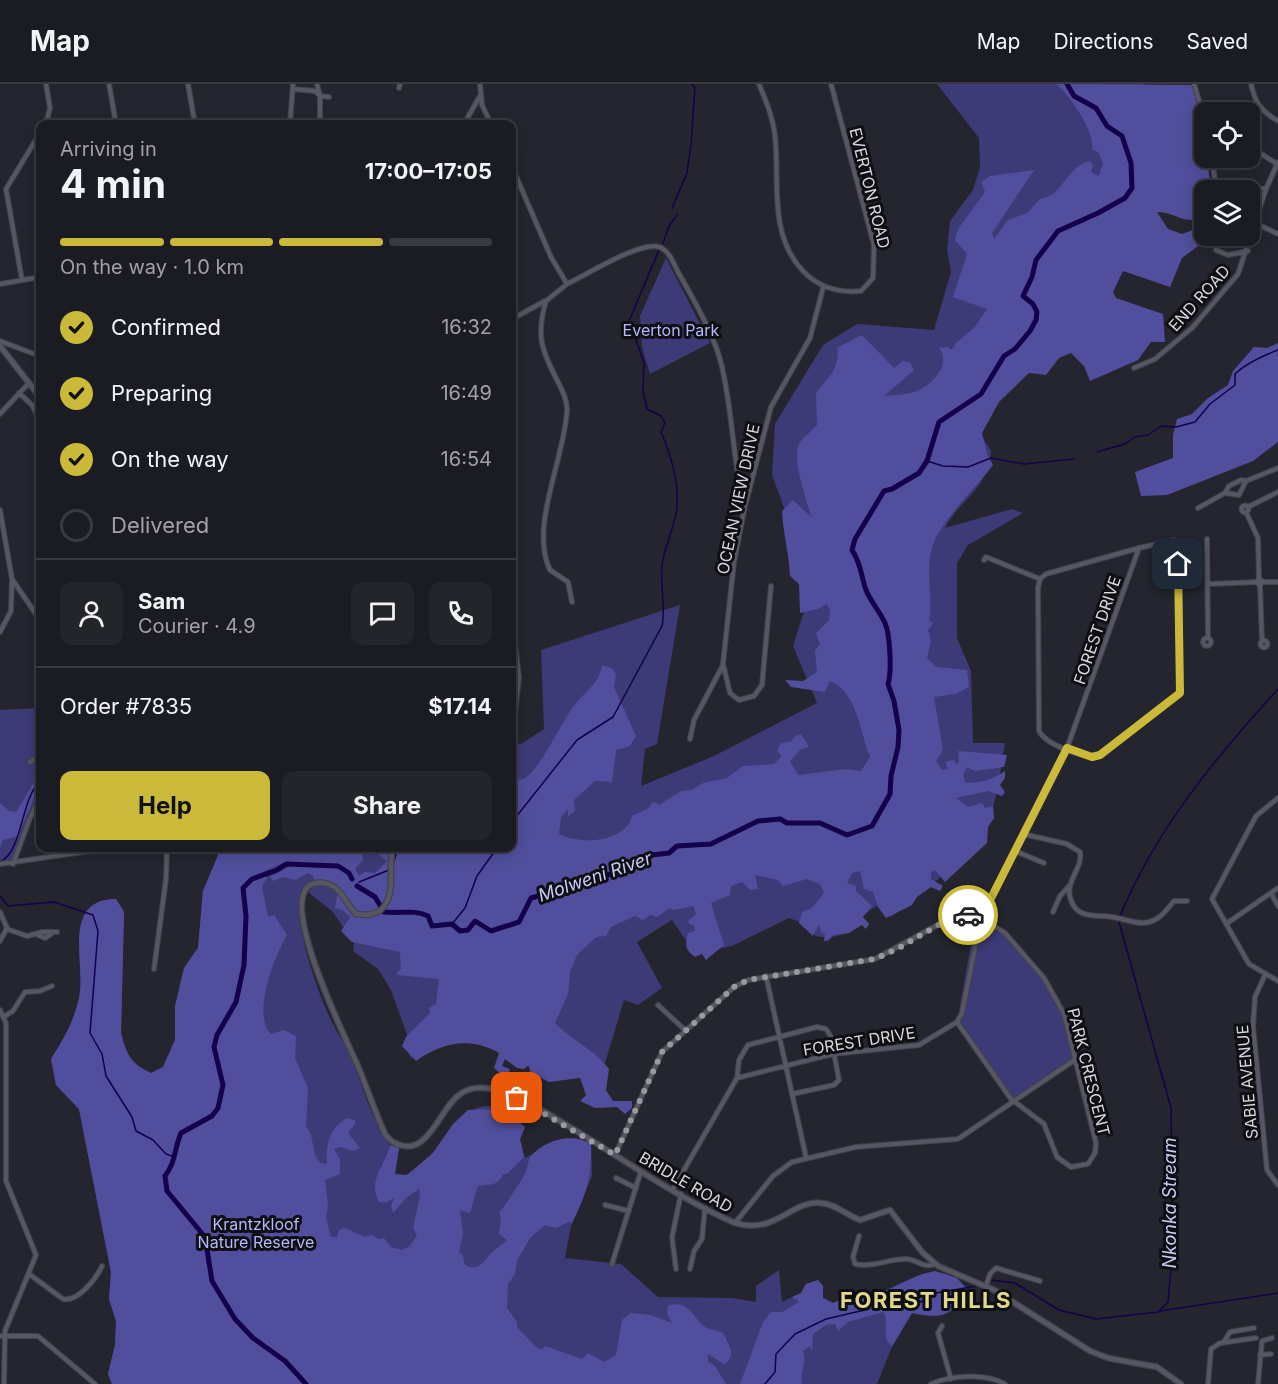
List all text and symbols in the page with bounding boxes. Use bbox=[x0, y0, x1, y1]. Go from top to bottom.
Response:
text: Map bbox=[30, 24, 90, 58]
text: Map bbox=[977, 29, 1020, 54]
text: Directions bbox=[1053, 29, 1154, 54]
text: Saved bbox=[1187, 29, 1248, 54]
map controls bbox=[1194, 102, 1260, 246]
button: locate bbox=[1194, 102, 1260, 168]
street label: EVERTON ROAD bbox=[845, 126, 895, 250]
text: Arriving in bbox=[60, 137, 157, 161]
text: 17:00–17:05 bbox=[365, 158, 492, 184]
text: 4 min bbox=[60, 160, 166, 207]
button: layers bbox=[1194, 180, 1260, 246]
text: On the way · 1.0 km bbox=[60, 255, 244, 279]
street label: END ROAD bbox=[1164, 261, 1234, 335]
icon: check bbox=[60, 311, 93, 344]
text: Confirmed bbox=[111, 314, 221, 340]
text: 16:32 bbox=[441, 315, 492, 339]
park label: Everton Park bbox=[623, 320, 720, 340]
icon: check bbox=[60, 377, 93, 410]
text: Preparing bbox=[111, 380, 212, 406]
text: 16:49 bbox=[440, 381, 492, 405]
street label: OCEAN VIEW DRIVE bbox=[712, 422, 764, 576]
icon: check bbox=[60, 443, 93, 476]
text: On the way bbox=[111, 446, 229, 472]
text: 16:54 bbox=[441, 447, 492, 471]
text: Delivered bbox=[111, 512, 209, 538]
pin bbox=[1152, 538, 1203, 589]
icon: home bbox=[1161, 547, 1194, 580]
street label: FOREST DRIVE bbox=[1069, 573, 1125, 687]
button: person bbox=[60, 582, 123, 645]
button: chat bbox=[351, 582, 414, 645]
button: phone bbox=[429, 582, 492, 645]
text: Sam bbox=[138, 588, 185, 614]
text: Courier · 4.9 bbox=[138, 614, 256, 638]
text: Order #7835 bbox=[60, 693, 192, 719]
text: $17.14 bbox=[428, 693, 492, 719]
button: Help bbox=[60, 771, 270, 840]
button: Share bbox=[282, 771, 492, 840]
water label: Molweni River bbox=[535, 847, 656, 906]
courier bbox=[938, 885, 998, 945]
icon: car bbox=[952, 899, 985, 932]
street label: PARK CRESCENT bbox=[1063, 1006, 1115, 1138]
street label: FOREST DRIVE bbox=[801, 1022, 917, 1060]
street label: SABIE AVENUE bbox=[1232, 1024, 1262, 1140]
pin bbox=[491, 1072, 542, 1123]
icon: bag bbox=[500, 1081, 533, 1114]
water label: Nkonka Stream bbox=[1159, 1137, 1180, 1269]
street label: BRIDLE ROAD bbox=[636, 1147, 736, 1217]
park label: Krantzkloof Nature Reserve bbox=[198, 1214, 314, 1252]
district label: FOREST HILLS bbox=[840, 1287, 1012, 1313]

